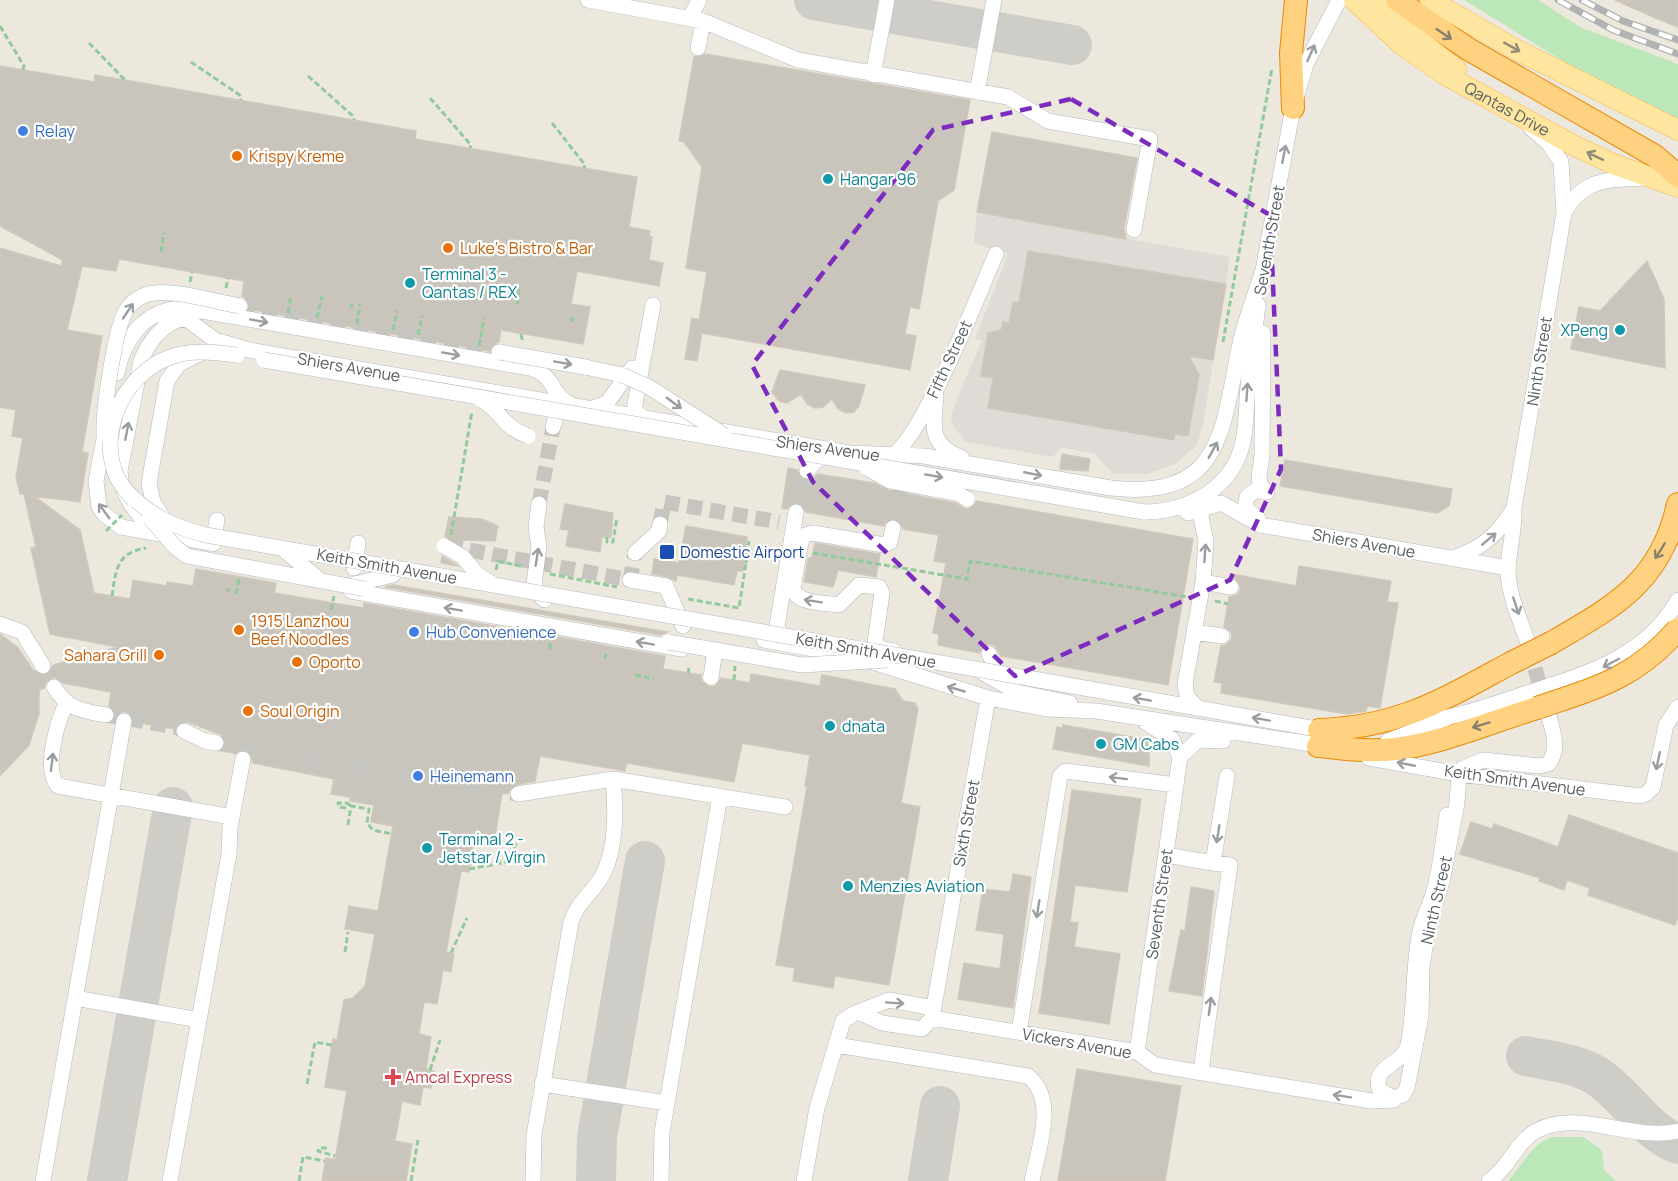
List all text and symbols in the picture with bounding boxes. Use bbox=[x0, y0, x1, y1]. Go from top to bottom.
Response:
one-way arrow bbox=[1436, 28, 1452, 40]
one-way arrow bbox=[1502, 42, 1520, 53]
one-way arrow bbox=[1306, 44, 1317, 62]
street label: Qantas Drive bbox=[1461, 76, 1554, 141]
place label: Relay bbox=[35, 120, 76, 142]
marker: Relay bbox=[16, 124, 30, 138]
place label: Krispy Kreme bbox=[249, 145, 344, 167]
one-way arrow bbox=[1279, 145, 1290, 164]
marker: Krispy Kreme bbox=[230, 149, 244, 163]
one-way arrow bbox=[1587, 149, 1605, 161]
place label: Hangar 96 bbox=[840, 168, 917, 190]
marker: Hangar 96 bbox=[821, 172, 835, 186]
street label: Seventh Street bbox=[1248, 183, 1290, 297]
place label: Luke's Bistro & Bar bbox=[460, 237, 594, 259]
marker: Luke's Bistro & Bar bbox=[441, 241, 455, 255]
place label: Terminal 3 - Qantas / REX bbox=[422, 263, 517, 303]
marker: Terminal 3 - Qantas / REX bbox=[403, 276, 417, 290]
one-way arrow bbox=[122, 303, 134, 319]
street label: Ninth Street bbox=[1521, 315, 1557, 407]
one-way arrow bbox=[248, 316, 268, 327]
street label: Fifth Street bbox=[921, 316, 977, 402]
place label: XPeng bbox=[1561, 319, 1608, 341]
marker: XPeng bbox=[1613, 323, 1627, 337]
street label: Shiers Avenue bbox=[296, 347, 402, 387]
one-way arrow bbox=[441, 349, 460, 360]
one-way arrow bbox=[552, 358, 572, 369]
one-way arrow bbox=[1242, 382, 1253, 402]
one-way arrow bbox=[665, 397, 681, 409]
one-way arrow bbox=[122, 422, 133, 441]
street label: Shiers Avenue bbox=[775, 430, 881, 466]
one-way arrow bbox=[1207, 442, 1219, 459]
one-way arrow bbox=[1023, 469, 1043, 480]
one-way arrow bbox=[924, 471, 944, 482]
one-way arrow bbox=[98, 503, 110, 519]
street label: Shiers Avenue bbox=[1311, 523, 1417, 563]
one-way arrow bbox=[1481, 533, 1497, 546]
place label: Domestic Airport bbox=[680, 541, 804, 563]
one-way arrow bbox=[1654, 542, 1666, 559]
street label: Keith Smith Avenue bbox=[315, 543, 459, 589]
marker: Domestic Airport bbox=[658, 543, 676, 561]
one-way arrow bbox=[1200, 544, 1211, 563]
one-way arrow bbox=[532, 547, 543, 567]
one-way arrow bbox=[803, 595, 823, 606]
one-way arrow bbox=[1511, 596, 1522, 615]
one-way arrow bbox=[443, 603, 463, 614]
place label: 1915 Lanzhou Beef Noodles bbox=[251, 610, 349, 650]
place label: Hub Convenience bbox=[426, 621, 556, 643]
marker: 1915 Lanzhou Beef Noodles bbox=[232, 623, 246, 637]
marker: Hub Convenience bbox=[407, 625, 421, 639]
street label: Keith Smith Avenue bbox=[794, 627, 938, 673]
one-way arrow bbox=[635, 637, 655, 648]
place label: Sahara Grill bbox=[64, 644, 147, 666]
marker: Sahara Grill bbox=[152, 648, 166, 662]
place label: Oporto bbox=[309, 651, 361, 673]
marker: Oporto bbox=[290, 655, 304, 669]
one-way arrow bbox=[1602, 658, 1620, 669]
one-way arrow bbox=[947, 683, 966, 694]
one-way arrow bbox=[1132, 693, 1152, 704]
place label: Soul Origin bbox=[260, 700, 340, 722]
marker: Soul Origin bbox=[241, 704, 255, 718]
one-way arrow bbox=[1252, 714, 1272, 725]
place label: dnata bbox=[842, 715, 885, 737]
marker: dnata bbox=[823, 719, 837, 733]
one-way arrow bbox=[1472, 720, 1491, 731]
place label: GM Cabs bbox=[1113, 733, 1179, 755]
marker: GM Cabs bbox=[1094, 737, 1108, 751]
one-way arrow bbox=[1652, 751, 1663, 770]
one-way arrow bbox=[47, 753, 58, 773]
one-way arrow bbox=[1397, 758, 1416, 769]
street label: Keith Smith Avenue bbox=[1443, 759, 1587, 801]
place label: Heinemann bbox=[430, 765, 514, 787]
marker: Heinemann bbox=[411, 769, 425, 783]
one-way arrow bbox=[1109, 772, 1128, 783]
street label: Sixth Street bbox=[948, 778, 984, 868]
one-way arrow bbox=[1212, 824, 1223, 843]
place label: Terminal 2 - Jetstar / Virgin bbox=[439, 828, 545, 868]
marker: Terminal 2 - Jetstar / Virgin bbox=[420, 841, 434, 855]
street label: Seventh Street bbox=[1140, 847, 1178, 961]
street label: Ninth Street bbox=[1415, 854, 1457, 946]
place label: Menzies Aviation bbox=[860, 875, 985, 897]
marker: Menzies Aviation bbox=[841, 879, 855, 893]
one-way arrow bbox=[1033, 899, 1044, 918]
one-way arrow bbox=[1205, 996, 1216, 1016]
one-way arrow bbox=[885, 997, 904, 1008]
street label: Vickers Avenue bbox=[1020, 1023, 1134, 1063]
place label: Amcal Express bbox=[405, 1066, 512, 1088]
marker: Amcal Express bbox=[386, 1070, 400, 1084]
one-way arrow bbox=[1333, 1090, 1353, 1101]

